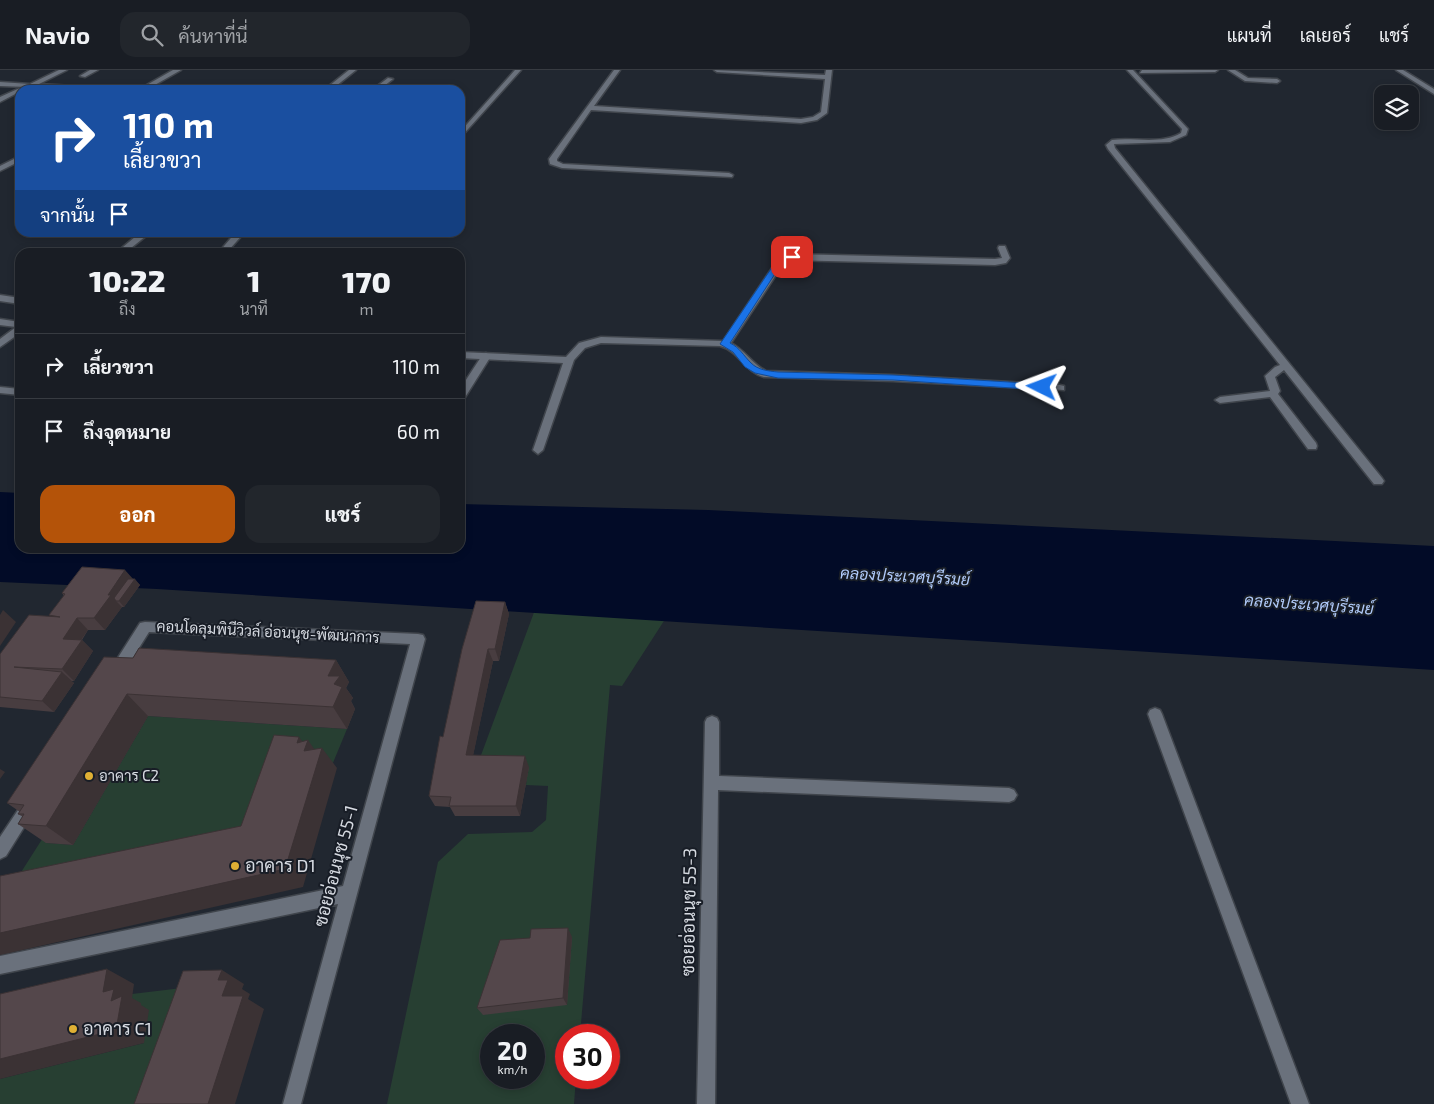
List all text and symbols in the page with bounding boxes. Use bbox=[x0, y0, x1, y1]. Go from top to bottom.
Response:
search box bbox=[120, 12, 470, 57]
text: Navio bbox=[25, 20, 90, 49]
icon: search bbox=[138, 21, 166, 49]
text: ค้นหาที่นี่ bbox=[178, 24, 248, 47]
text: แผนที่ bbox=[1227, 24, 1272, 46]
text: เลเยอร์ bbox=[1300, 24, 1351, 46]
text: แชร์ bbox=[1379, 24, 1409, 46]
map controls bbox=[1374, 85, 1419, 130]
button: layers bbox=[1374, 85, 1419, 130]
text: 110 m bbox=[123, 103, 214, 145]
icon: right bbox=[40, 105, 105, 170]
text: เลี้ยวขวา bbox=[123, 146, 201, 172]
icon: arrive bbox=[105, 200, 133, 228]
text: จากนั้น bbox=[40, 203, 95, 226]
pin bbox=[771, 236, 813, 278]
icon: arrive bbox=[778, 243, 806, 271]
text: 10:22 bbox=[89, 262, 165, 298]
text: 1 bbox=[247, 262, 260, 298]
text: 170 bbox=[342, 263, 391, 299]
text: ถึง bbox=[119, 299, 136, 318]
text: นาที bbox=[239, 299, 268, 318]
text: m bbox=[359, 299, 373, 318]
icon: right bbox=[40, 352, 68, 380]
text: เลี้ยวขวา bbox=[83, 355, 154, 378]
text: 110 m bbox=[393, 355, 440, 378]
position arrow bbox=[1015, 360, 1067, 412]
icon: arrive bbox=[40, 417, 68, 445]
text: ถึงจุดหมาย bbox=[83, 420, 171, 443]
text: 60 m bbox=[397, 420, 440, 443]
button: ออก bbox=[40, 485, 235, 543]
button: แชร์ bbox=[245, 485, 440, 543]
water label: คลองประเวศบุรีรมย์ bbox=[840, 561, 972, 591]
water label: คลองประเวศบุรีรมย์ bbox=[1243, 587, 1377, 621]
street label: คอนโดลุมพินีวิวล์ อ่อนนุช-พัฒนาการ bbox=[156, 616, 380, 649]
place label: อาคาร C2 bbox=[99, 766, 159, 784]
marker: อาคาร C2 bbox=[83, 770, 95, 782]
street label: ซอยอ่อนนุช 55-1 bbox=[308, 803, 364, 929]
street label: ซอยอ่อนนุช 55-3 bbox=[676, 848, 702, 976]
place label: อาคาร D1 bbox=[245, 854, 316, 876]
marker: อาคาร D1 bbox=[229, 860, 241, 872]
place label: อาคาร C1 bbox=[83, 1017, 152, 1039]
marker: อาคาร C1 bbox=[67, 1023, 79, 1035]
speed limit sign: 30 bbox=[555, 1024, 620, 1089]
text: 20 bbox=[497, 1035, 528, 1065]
text: km/h bbox=[498, 1062, 527, 1076]

